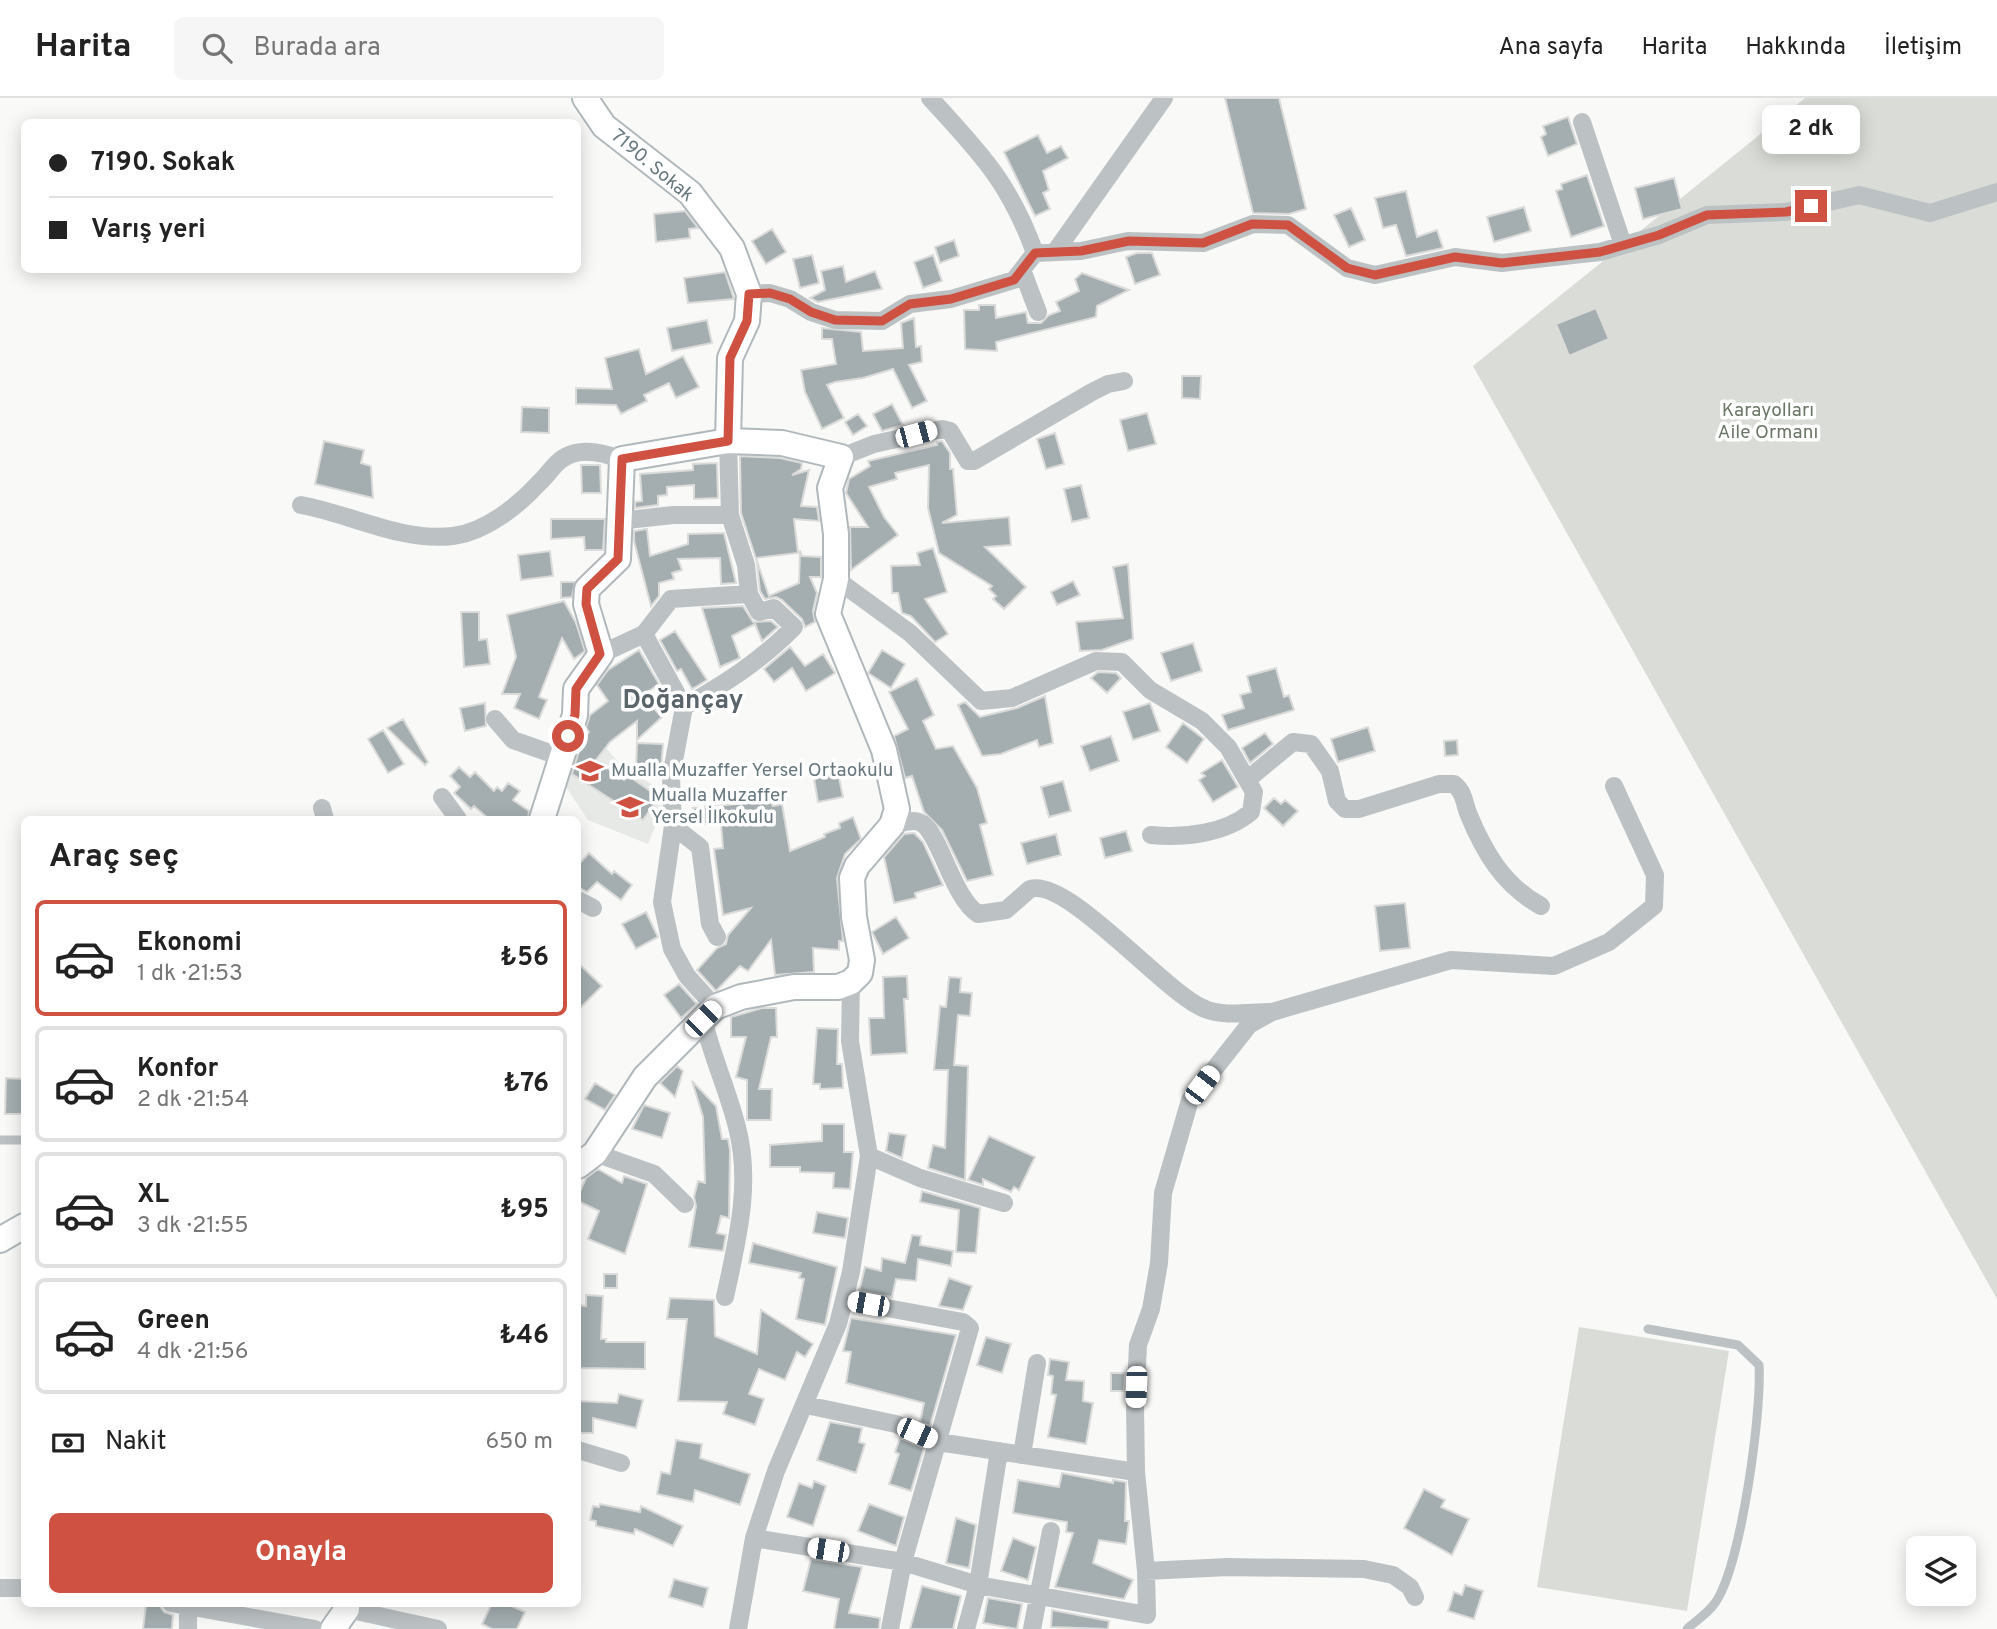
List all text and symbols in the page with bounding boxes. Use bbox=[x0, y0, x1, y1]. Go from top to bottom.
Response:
search box bbox=[174, 17, 664, 80]
text: Harita bbox=[35, 27, 132, 69]
icon: search bbox=[198, 29, 236, 67]
text: Burada ara bbox=[254, 32, 381, 65]
text: Ana sayfa bbox=[1498, 33, 1603, 63]
text: Harita bbox=[1641, 33, 1707, 63]
text: Hakkında bbox=[1745, 33, 1846, 63]
text: İletişim bbox=[1884, 33, 1962, 63]
callout: 2 dk bbox=[1762, 105, 1860, 154]
text: 2 dk bbox=[1788, 115, 1834, 144]
street label: 7190. Sokak bbox=[606, 124, 698, 208]
text: 7190. Sokak bbox=[91, 147, 235, 180]
route end bbox=[1795, 190, 1827, 222]
text: Varış yeri bbox=[91, 214, 206, 247]
park label: Karayolları Aile Ormanı bbox=[1718, 399, 1818, 445]
car bbox=[893, 418, 940, 450]
district label: Doğançay bbox=[622, 685, 744, 718]
route start bbox=[552, 720, 584, 752]
school or university icon: Mualla Muzaffer Yersel Ortaokulu bbox=[575, 756, 605, 786]
place label: Mualla Muzaffer Yersel Ortaokulu bbox=[611, 759, 893, 783]
place label: Mualla Muzaffer Yersel İlkokulu bbox=[651, 784, 788, 830]
school or university icon: Mualla Muzaffer Yersel İlkokulu bbox=[615, 792, 645, 822]
text: Araç seç bbox=[49, 838, 179, 878]
icon: car bbox=[53, 927, 116, 990]
text: Ekonomi bbox=[137, 927, 242, 960]
text: ₺56 bbox=[500, 942, 549, 975]
text: 1 dk · 21:53 bbox=[137, 960, 243, 989]
car bbox=[681, 997, 726, 1041]
icon: car bbox=[53, 1053, 116, 1116]
text: Konfor bbox=[137, 1053, 218, 1086]
car bbox=[1181, 1062, 1224, 1108]
text: ₺76 bbox=[503, 1068, 549, 1101]
text: 2 dk · 21:54 bbox=[137, 1086, 249, 1115]
icon: car bbox=[53, 1179, 116, 1242]
text: XL bbox=[137, 1179, 169, 1212]
text: ₺95 bbox=[500, 1194, 549, 1227]
text: 3 dk · 21:55 bbox=[137, 1212, 249, 1241]
car bbox=[846, 1290, 891, 1318]
icon: car bbox=[53, 1305, 116, 1368]
text: Green bbox=[137, 1305, 210, 1338]
text: ₺46 bbox=[499, 1320, 549, 1353]
text: 4 dk · 21:56 bbox=[137, 1338, 248, 1367]
car bbox=[1125, 1366, 1148, 1408]
car bbox=[894, 1415, 941, 1451]
icon: cash bbox=[49, 1424, 87, 1462]
text: Nakit bbox=[105, 1426, 167, 1459]
text: 650 m bbox=[485, 1428, 553, 1457]
button: Onayla bbox=[49, 1513, 553, 1593]
car bbox=[806, 1536, 851, 1564]
map controls bbox=[1906, 1536, 1976, 1606]
button: layers bbox=[1906, 1536, 1976, 1606]

